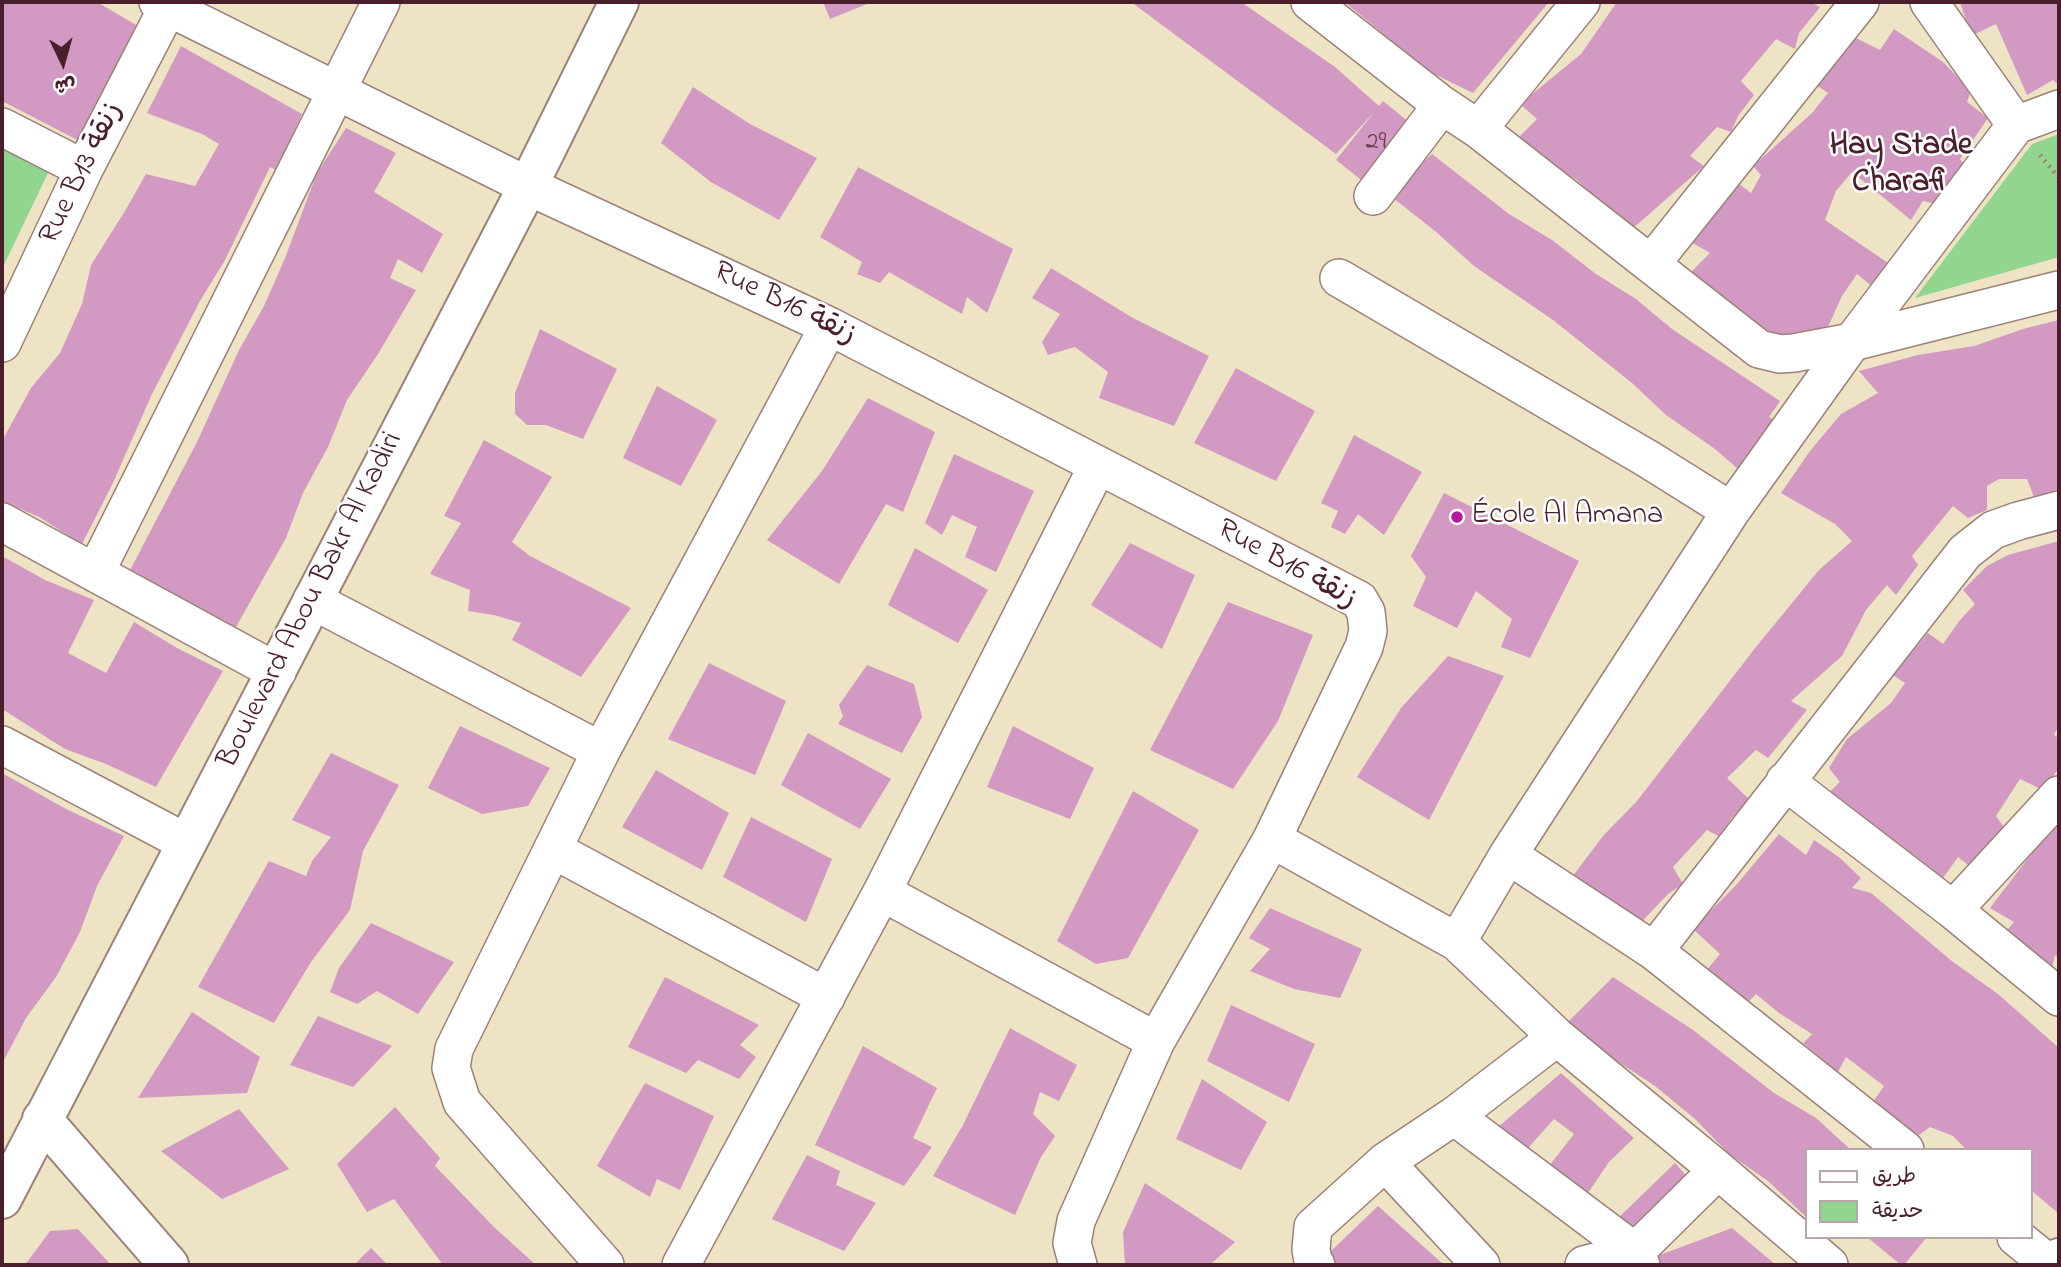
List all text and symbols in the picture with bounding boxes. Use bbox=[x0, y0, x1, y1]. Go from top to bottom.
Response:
north arrow bbox=[28, 28, 98, 98]
text: ش bbox=[53, 70, 76, 99]
street label: Rue B13 زنقة bbox=[33, 97, 133, 251]
house number: 29 bbox=[1366, 128, 1386, 160]
district label: Hay Stade Charafi bbox=[1830, 129, 1972, 204]
street label: Rue B16 زنقة bbox=[707, 255, 861, 355]
street label: Boulevard Abou Bakr Al Kadiri bbox=[211, 427, 413, 775]
place label: École Al Amana bbox=[1471, 499, 1663, 535]
marker: École Al Amana bbox=[1449, 509, 1465, 525]
street label: Rue B16 زنقة bbox=[1210, 513, 1362, 619]
legend bbox=[1806, 1148, 2033, 1239]
text: طريق bbox=[1872, 1162, 1916, 1192]
text: حديقة bbox=[1872, 1197, 1923, 1227]

